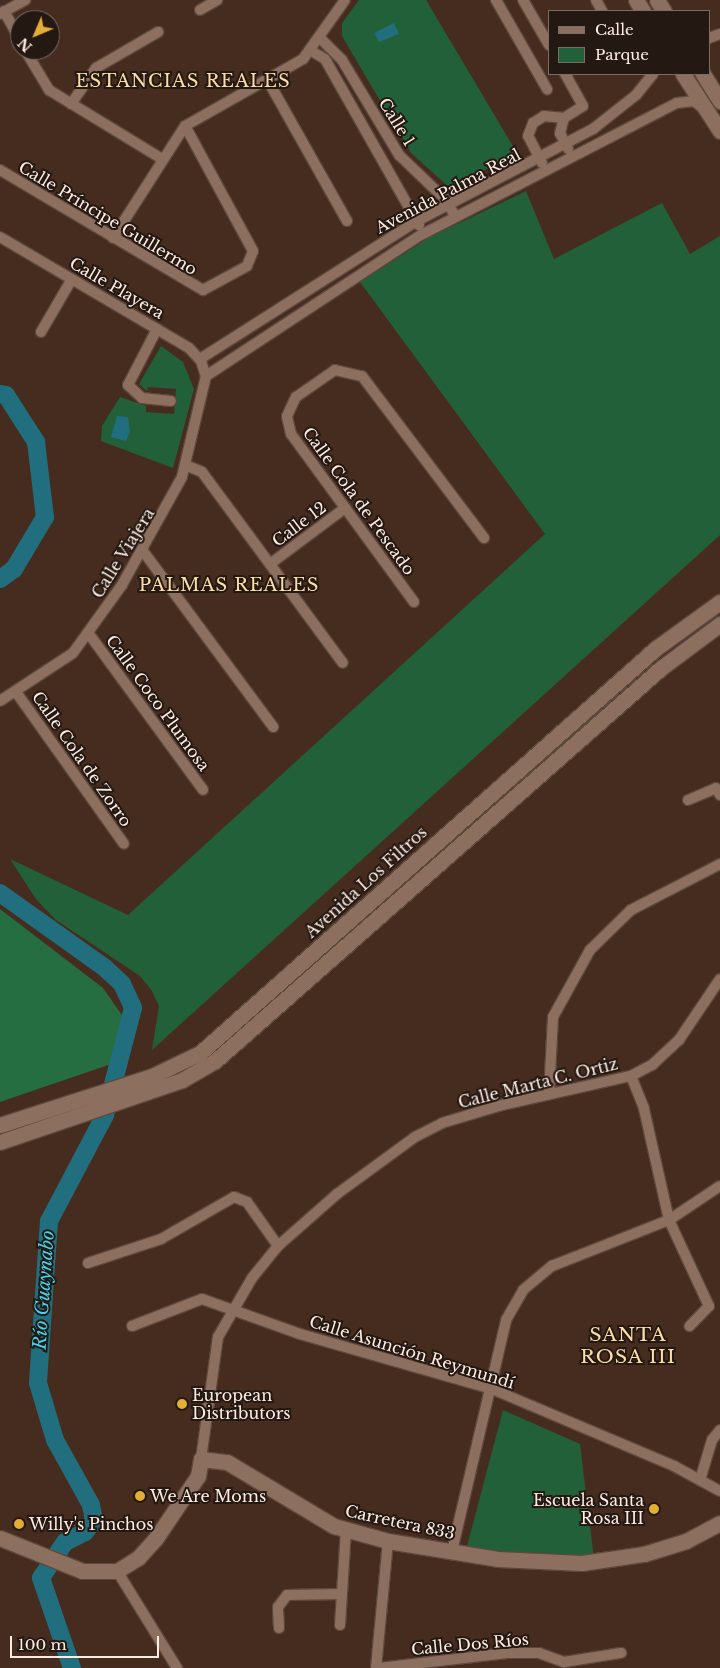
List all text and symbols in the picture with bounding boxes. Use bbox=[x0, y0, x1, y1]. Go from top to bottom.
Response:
north arrow bbox=[10, 10, 60, 60]
legend bbox=[548, 10, 710, 75]
text: Calle bbox=[595, 20, 634, 39]
text: N bbox=[14, 34, 36, 56]
text: Parque bbox=[595, 45, 649, 64]
district label: ESTANCIAS REALES bbox=[73, 70, 293, 92]
street label: Calle 1 bbox=[375, 94, 419, 150]
street label: Avenida Palma Real bbox=[372, 145, 524, 237]
street label: Calle Príncipe Guillermo bbox=[15, 157, 201, 279]
street label: Calle Playera bbox=[66, 253, 168, 323]
street label: Calle Cola de Pescado bbox=[299, 423, 419, 579]
street label: Calle 12 bbox=[268, 497, 330, 551]
street label: Calle Viajera bbox=[88, 504, 158, 602]
district label: PALMAS REALES bbox=[137, 574, 321, 596]
street label: Calle Coco Plumosa bbox=[102, 631, 214, 775]
street label: Calle Cola de Zorro bbox=[28, 688, 136, 830]
street label: Avenida Los Filtros bbox=[301, 822, 431, 942]
street label: Calle Marta C. Ortiz bbox=[456, 1054, 620, 1112]
water label: Río Guaynabo bbox=[29, 1230, 59, 1350]
street label: Calle Asunción Reymundí bbox=[307, 1312, 517, 1392]
district label: SANTA ROSA III bbox=[579, 1324, 677, 1368]
place label: European Distributors bbox=[192, 1385, 291, 1423]
marker: European Distributors bbox=[176, 1398, 188, 1410]
place label: We Are Moms bbox=[150, 1486, 267, 1506]
marker: We Are Moms bbox=[134, 1490, 146, 1502]
place label: Escuela Santa Rosa III bbox=[533, 1490, 644, 1528]
street label: Carretera 833 bbox=[343, 1501, 457, 1543]
marker: Escuela Santa Rosa III bbox=[648, 1503, 660, 1515]
place label: Willy's Pinchos bbox=[29, 1514, 154, 1534]
marker: Willy's Pinchos bbox=[13, 1518, 25, 1530]
scale bar bbox=[12, 1626, 161, 1658]
street label: Calle Dos Ríos bbox=[410, 1629, 530, 1659]
text: 100 m bbox=[18, 1635, 67, 1654]

